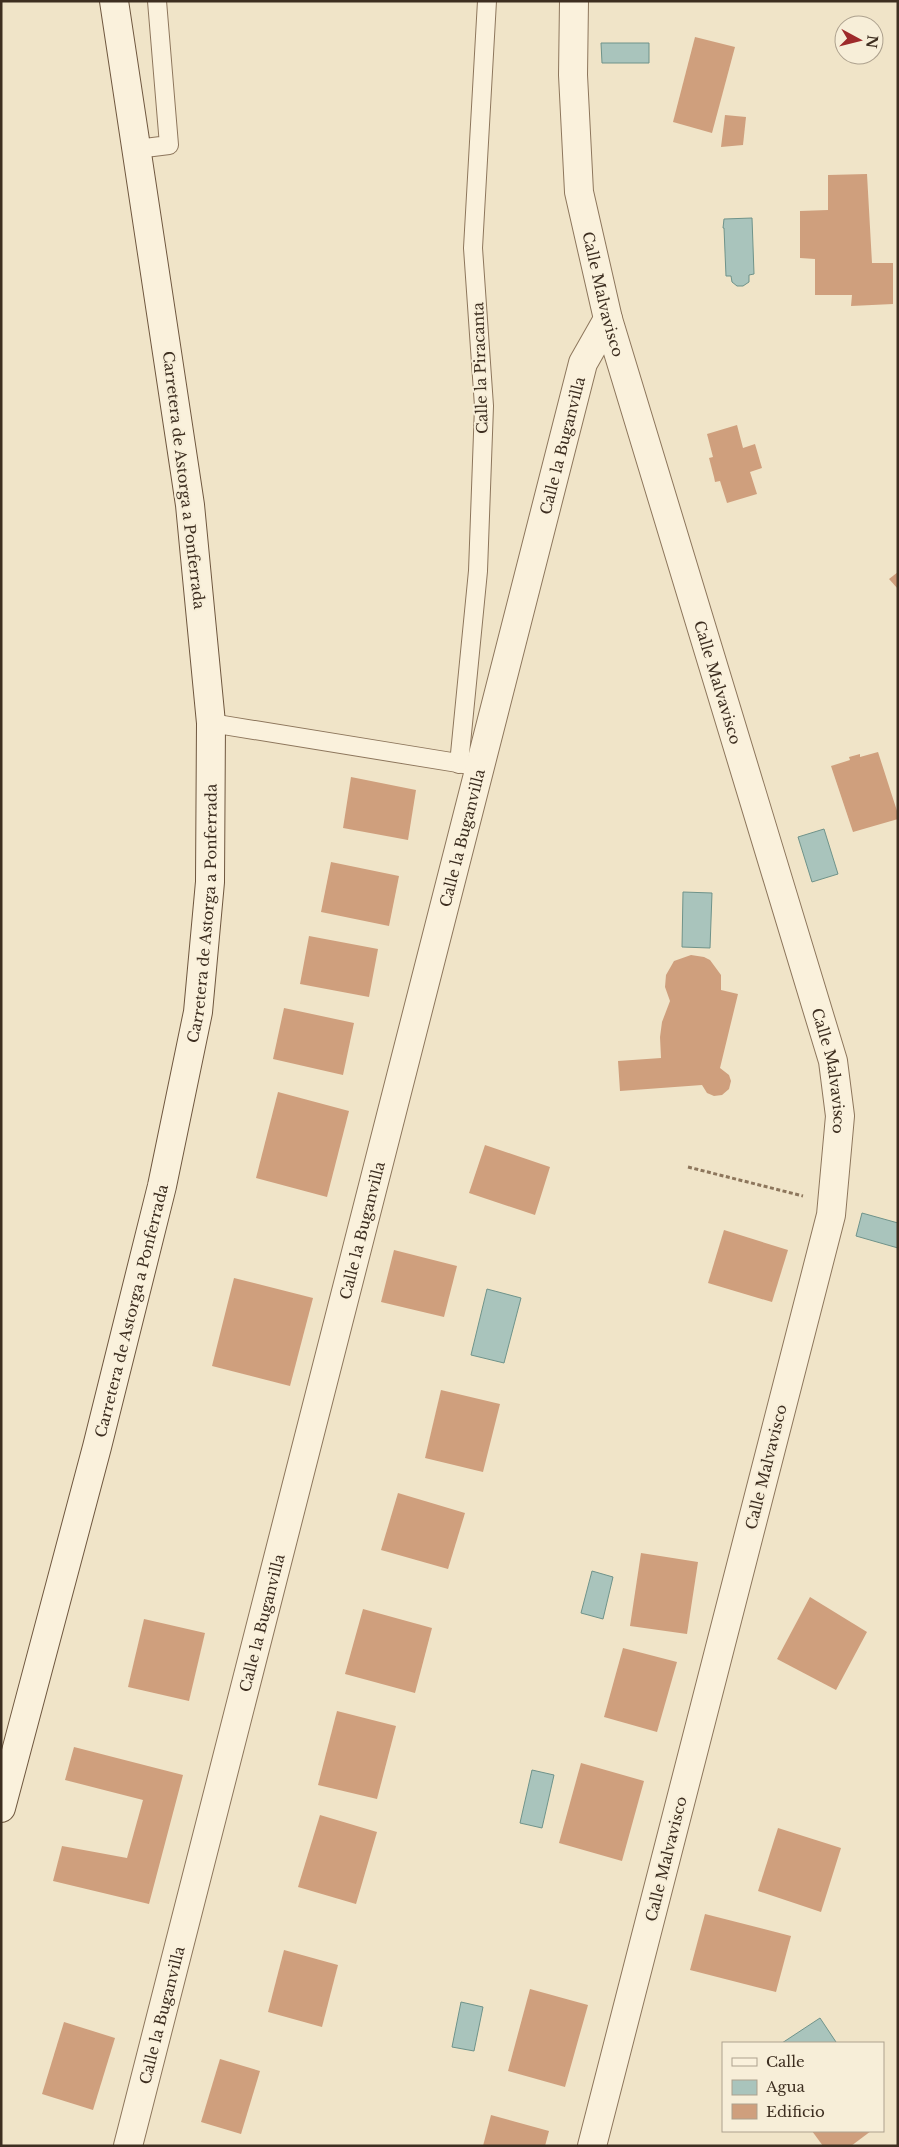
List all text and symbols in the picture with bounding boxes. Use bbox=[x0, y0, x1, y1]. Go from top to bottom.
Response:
north arrow bbox=[834, 15, 884, 65]
text: N bbox=[862, 34, 882, 49]
street label: Calle Malvavisco bbox=[579, 229, 628, 359]
street label: Calle la Piracanta bbox=[468, 301, 492, 434]
street label: Carretera de Astorga a Ponferrada bbox=[159, 350, 209, 611]
street label: Calle la Buganvilla bbox=[535, 374, 589, 516]
street label: Calle Malvavisco bbox=[690, 618, 746, 747]
street label: Calle la Buganvilla bbox=[435, 766, 489, 909]
street label: Carretera de Astorga a Ponferrada bbox=[182, 783, 220, 1045]
street label: Calle Malvavisco bbox=[808, 1006, 849, 1135]
street label: Calle la Buganvilla bbox=[335, 1159, 389, 1301]
street label: Carretera de Astorga a Ponferrada bbox=[90, 1182, 172, 1439]
street label: Calle Malvavisco bbox=[741, 1402, 791, 1532]
street label: Calle la Buganvilla bbox=[235, 1551, 288, 1694]
street label: Calle Malvavisco bbox=[641, 1794, 691, 1924]
street label: Calle la Buganvilla bbox=[135, 1944, 188, 2086]
legend bbox=[722, 2042, 884, 2132]
text: Calle bbox=[766, 2052, 805, 2071]
text: Agua bbox=[765, 2077, 806, 2096]
text: Edificio bbox=[766, 2102, 825, 2121]

